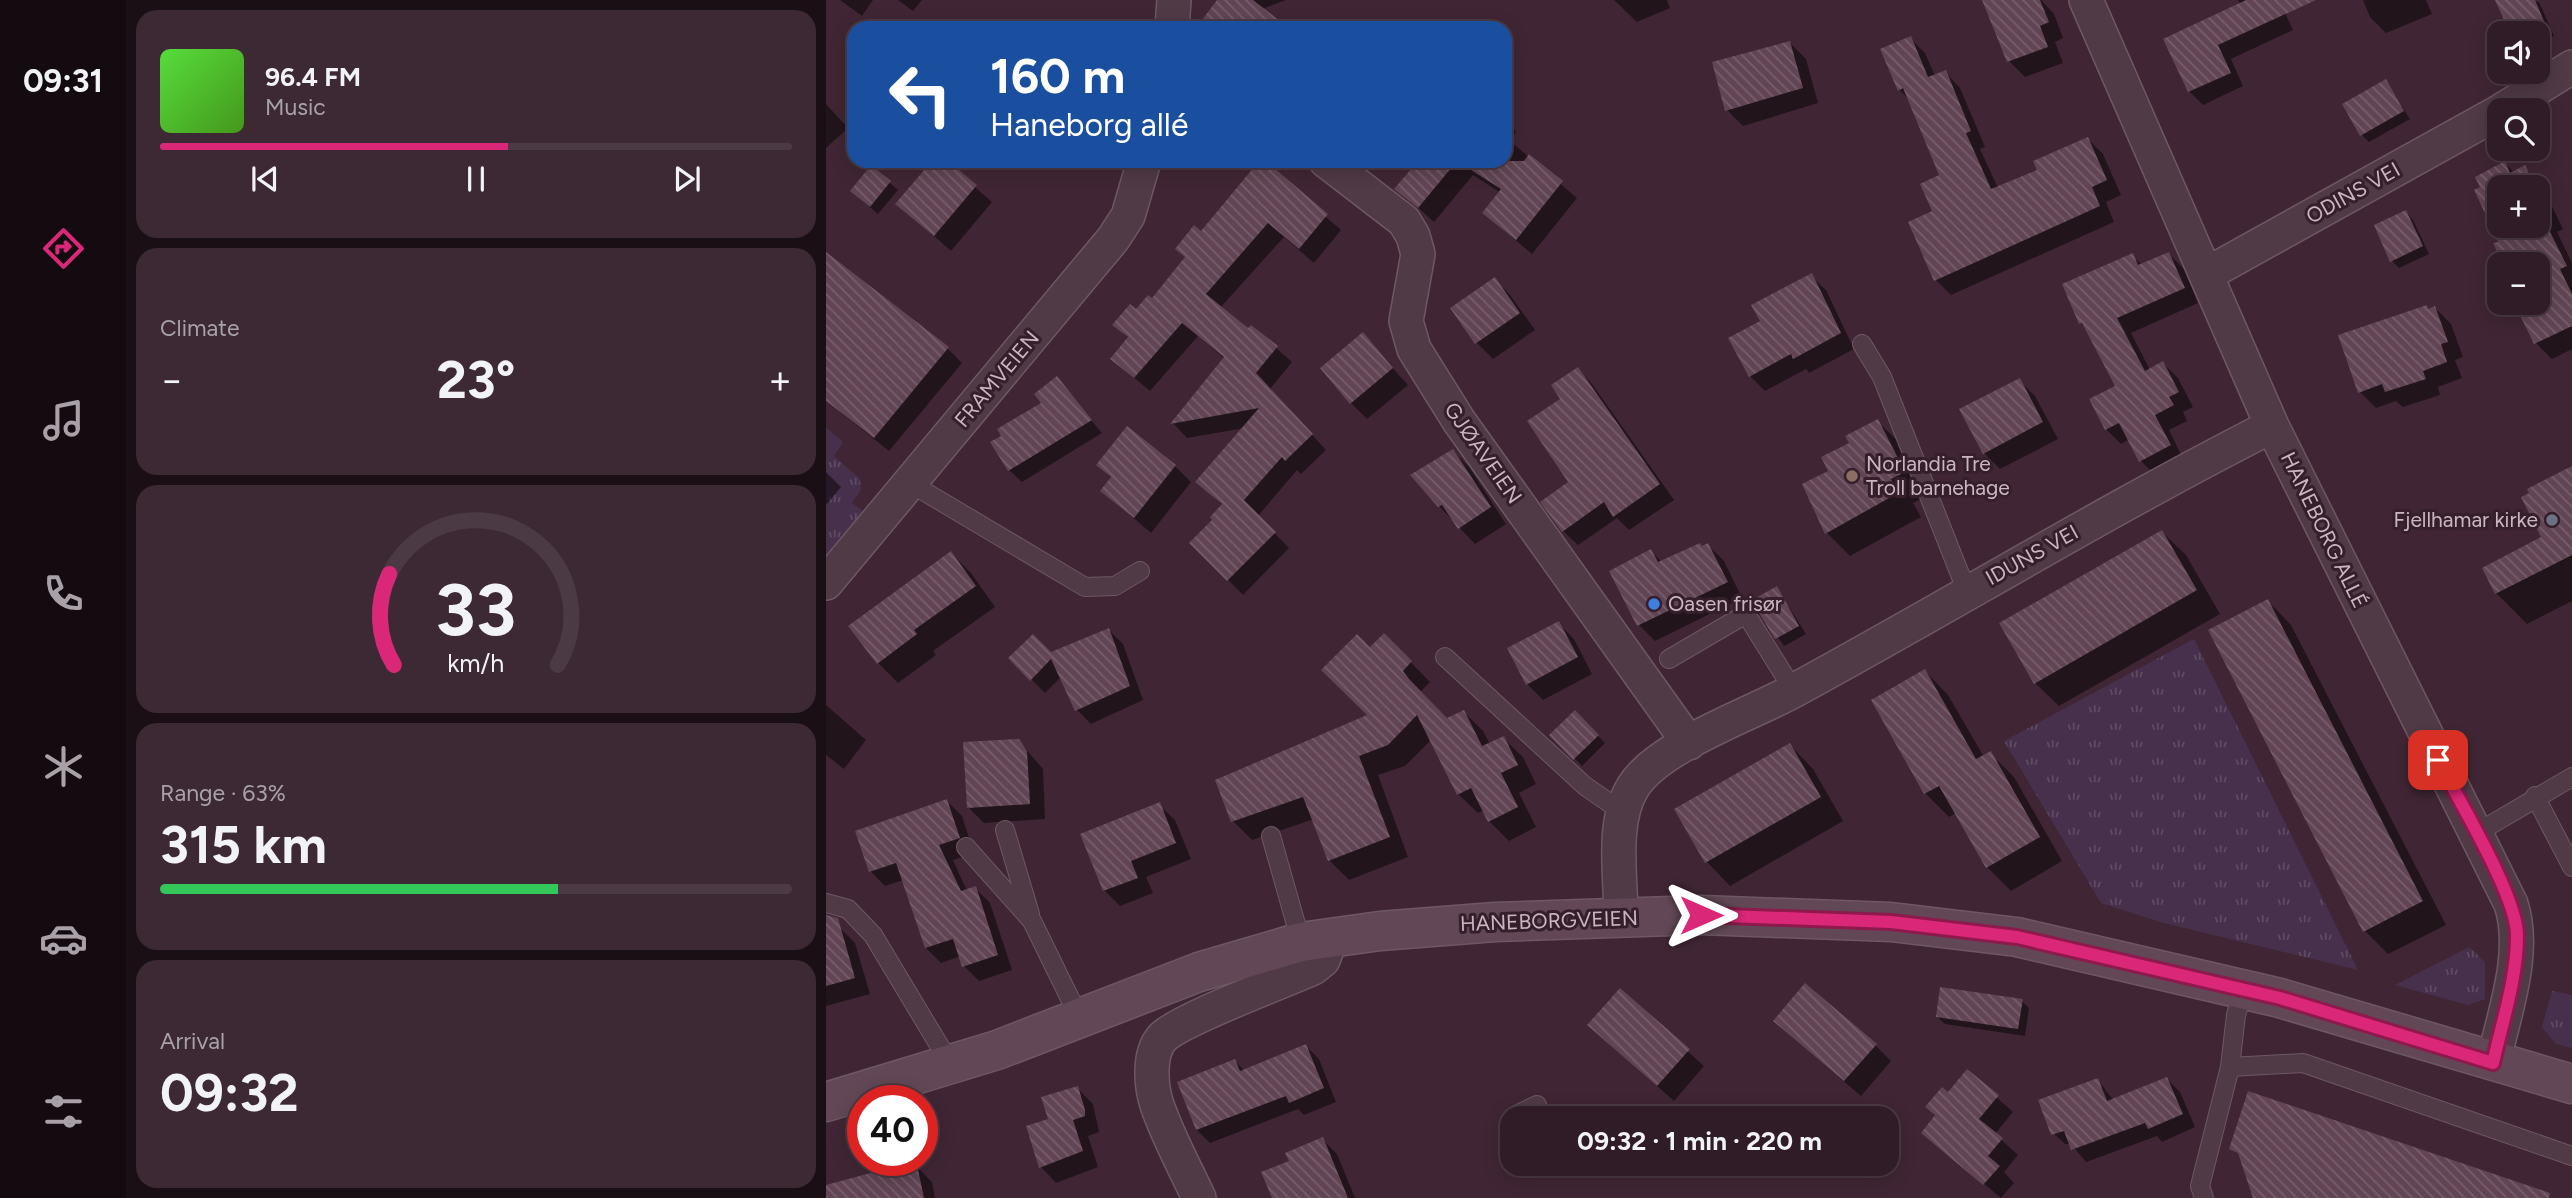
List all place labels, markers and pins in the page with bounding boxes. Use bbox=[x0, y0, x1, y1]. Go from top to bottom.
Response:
place label: Norlandia Tre Troll barnehage bbox=[1866, 451, 2010, 500]
marker: Norlandia Tre Troll barnehage bbox=[1844, 468, 1860, 484]
place label: Fjellhamar kirke bbox=[2393, 507, 2538, 532]
marker: Fjellhamar kirke bbox=[2544, 512, 2560, 528]
place label: Oasen frisør bbox=[1668, 591, 1782, 616]
marker: Oasen frisør bbox=[1646, 596, 1662, 612]
pin bbox=[2408, 730, 2468, 790]

